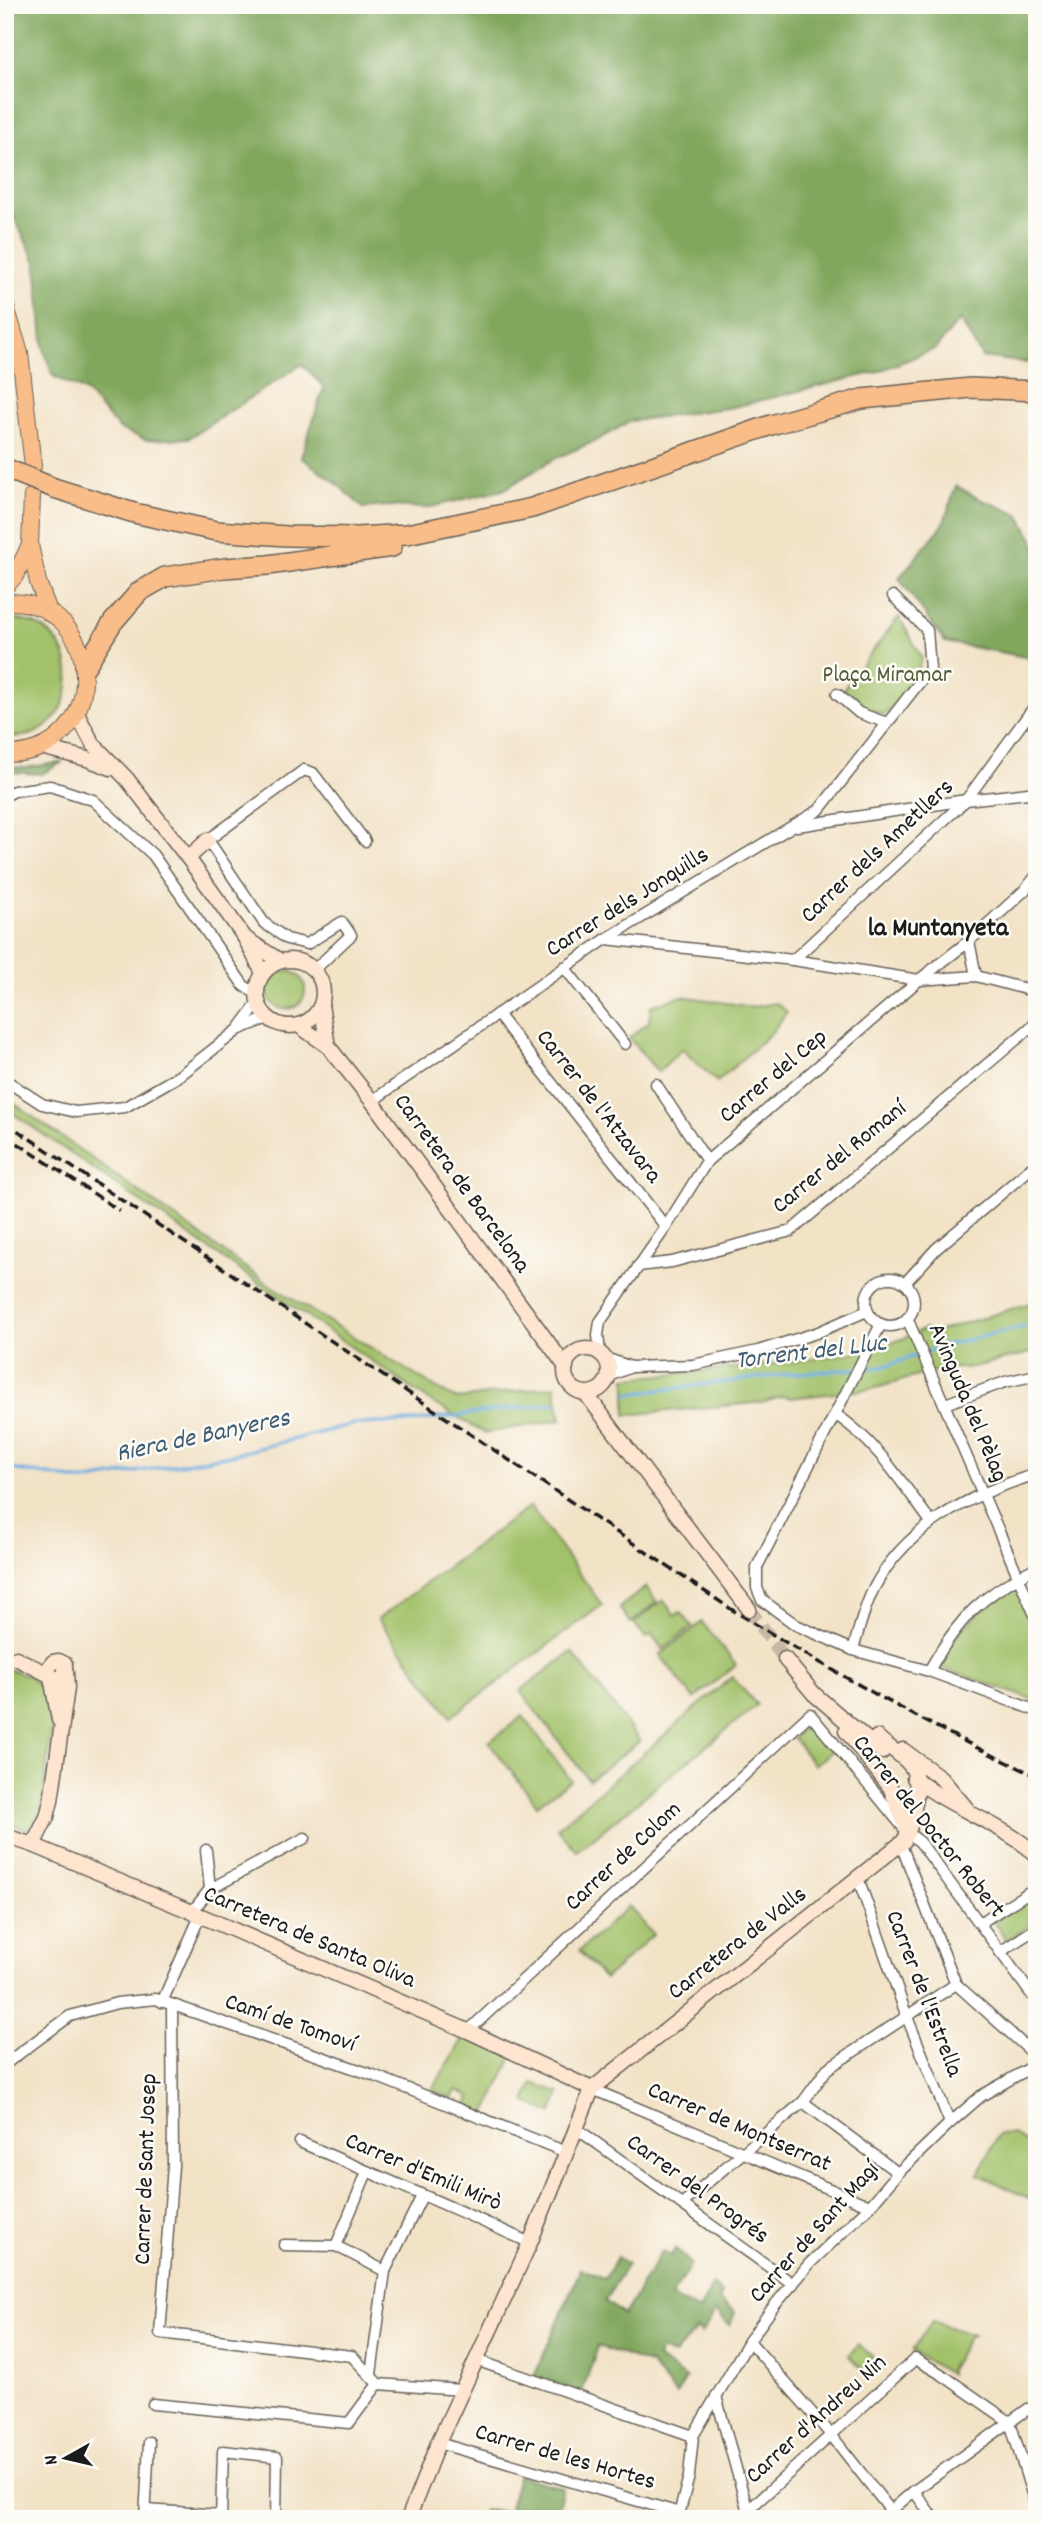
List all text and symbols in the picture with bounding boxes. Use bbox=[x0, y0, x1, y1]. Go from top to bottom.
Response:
park label: Plaça Miramar bbox=[822, 659, 952, 693]
street label: Carrer dels Ametllers bbox=[794, 772, 962, 932]
street label: Carrer dels Jonquills bbox=[540, 839, 716, 967]
district label: la Muntanyeta bbox=[868, 911, 1009, 948]
street label: Carrer del Cep bbox=[712, 1021, 836, 1133]
street label: Carrer de l'Atzavara bbox=[527, 1023, 670, 1192]
street label: Carretera de Barcelona bbox=[384, 1087, 538, 1281]
street label: Carrer del Romaní bbox=[765, 1092, 916, 1223]
street label: Avinguda del Pèlag bbox=[918, 1318, 1016, 1488]
water label: Torrent del Lluc bbox=[733, 1325, 890, 1381]
water label: Riera de Banyeres bbox=[113, 1400, 294, 1473]
street label: Carrer del Doctor Robert bbox=[843, 1728, 1013, 1926]
street label: Carrer de Colom bbox=[558, 1794, 690, 1920]
street label: Carretera de Santa Oliva bbox=[198, 1878, 421, 1998]
street label: Carretera de Valls bbox=[661, 1879, 815, 2009]
street label: Carrer de l'Estrella bbox=[876, 1906, 971, 2083]
street label: Camí de Tomoví bbox=[220, 1986, 362, 2063]
street label: Carrer de Sant Josep bbox=[127, 2073, 167, 2265]
street label: Carrer de Montserrat bbox=[642, 2074, 836, 2182]
street label: Carrer d'Emili Mirò bbox=[339, 2125, 507, 2221]
street label: Carrer del Progrés bbox=[619, 2127, 775, 2253]
street label: Carrer de Sant Magí bbox=[742, 2153, 889, 2312]
street label: Carrer d'Andreu Nin bbox=[739, 2347, 895, 2493]
street label: Carrer de les Hortes bbox=[471, 2416, 659, 2500]
north arrow bbox=[32, 2422, 102, 2492]
text: N bbox=[39, 2453, 67, 2466]

